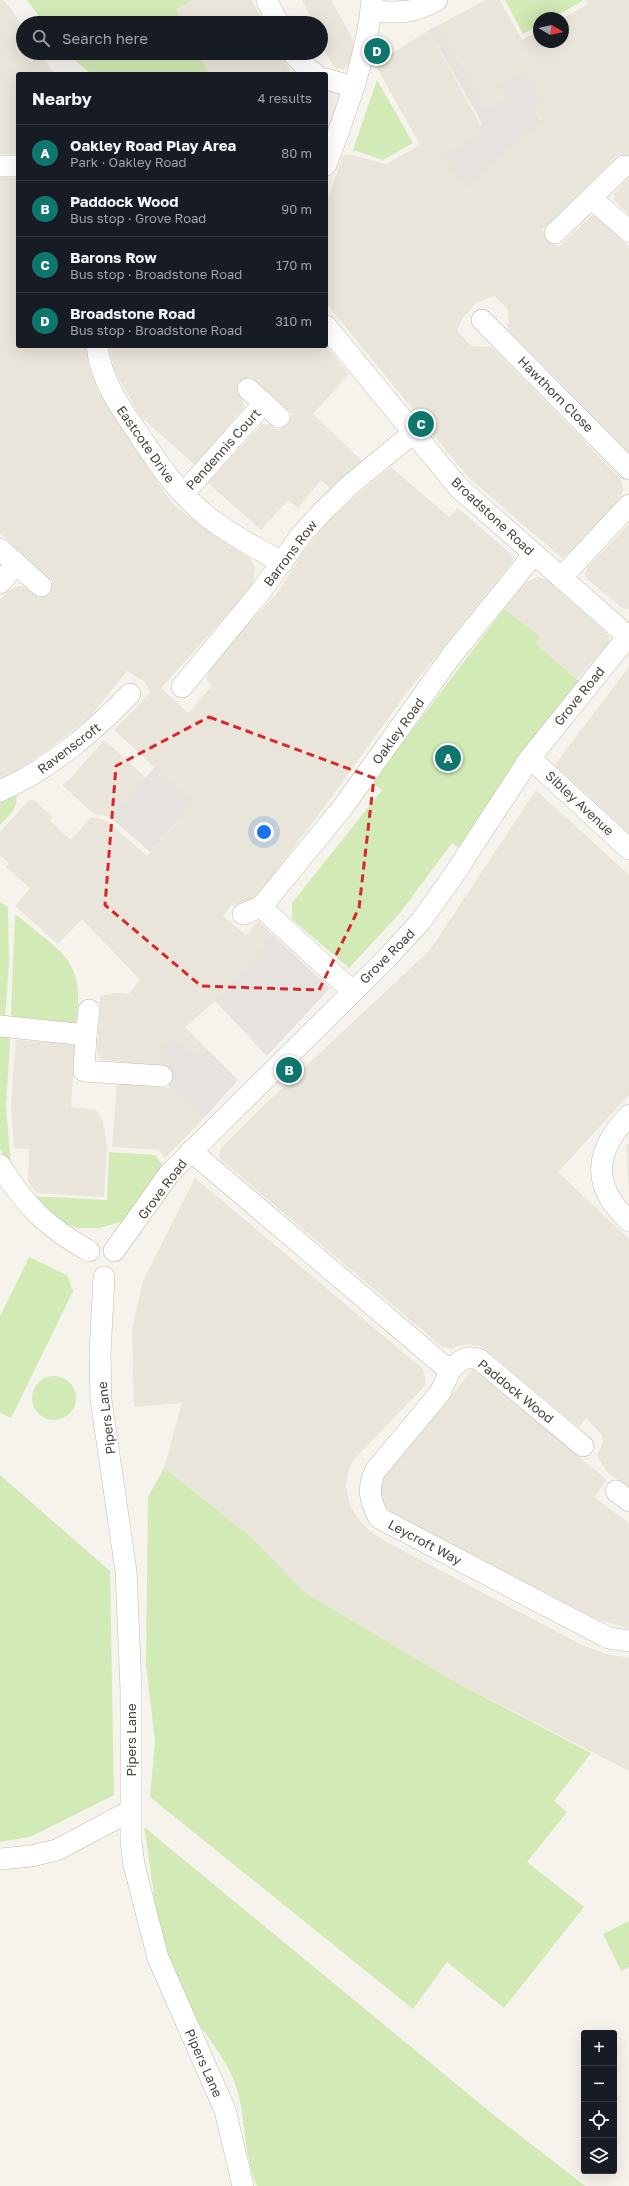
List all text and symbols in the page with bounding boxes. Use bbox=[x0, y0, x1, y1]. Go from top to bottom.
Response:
north arrow bbox=[533, 12, 569, 48]
search box bbox=[16, 16, 328, 60]
icon: search bbox=[30, 27, 52, 49]
text: Search here bbox=[62, 29, 148, 47]
pin: D bbox=[364, 36, 390, 66]
text: Nearby bbox=[32, 88, 92, 109]
text: 4 results bbox=[258, 90, 312, 106]
text: Oakley Road Play Area bbox=[70, 136, 236, 154]
text: A bbox=[40, 145, 50, 161]
text: 80 m bbox=[281, 145, 312, 161]
text: Park · Oakley Road bbox=[70, 154, 187, 170]
text: Paddock Wood bbox=[70, 192, 179, 210]
text: B bbox=[40, 201, 50, 217]
text: 90 m bbox=[281, 201, 312, 217]
text: Bus stop · Grove Road bbox=[70, 210, 206, 226]
text: Barons Row bbox=[70, 248, 157, 266]
text: C bbox=[40, 257, 50, 273]
text: 170 m bbox=[276, 257, 312, 273]
text: Bus stop · Broadstone Road bbox=[70, 266, 242, 282]
text: Broadstone Road bbox=[70, 304, 195, 322]
text: D bbox=[40, 313, 50, 329]
text: 310 m bbox=[275, 313, 312, 329]
text: Bus stop · Broadstone Road bbox=[70, 322, 242, 338]
street label: Hawthorn Close bbox=[515, 353, 597, 435]
street label: Eastcote Drive bbox=[114, 402, 178, 486]
street label: Pendennis Court bbox=[182, 405, 264, 493]
pin: C bbox=[408, 409, 434, 439]
street label: Broadstone Road bbox=[448, 474, 538, 558]
street label: Barrons Row bbox=[260, 516, 320, 589]
street label: Grove Road bbox=[550, 663, 608, 729]
street label: Oakley Road bbox=[369, 695, 427, 767]
street label: Ravenscroft bbox=[34, 719, 104, 777]
pin: A bbox=[435, 743, 461, 773]
street label: Sibley Avenue bbox=[543, 767, 617, 839]
your location bbox=[254, 822, 274, 842]
street label: Grove Road bbox=[356, 925, 418, 987]
pin: B bbox=[276, 1055, 302, 1085]
street label: Grove Road bbox=[134, 1156, 190, 1222]
street label: Paddock Wood bbox=[475, 1356, 557, 1426]
street label: Pipers Lane bbox=[94, 1381, 118, 1455]
street label: Leycroft Way bbox=[386, 1516, 465, 1568]
street label: Pipers Lane bbox=[123, 1703, 139, 1777]
street label: Pipers Lane bbox=[182, 2026, 226, 2100]
map controls bbox=[581, 2030, 617, 2174]
button: + bbox=[581, 2030, 617, 2066]
button: − bbox=[581, 2066, 617, 2102]
button: locate bbox=[581, 2102, 617, 2138]
button: layers bbox=[581, 2138, 617, 2174]

